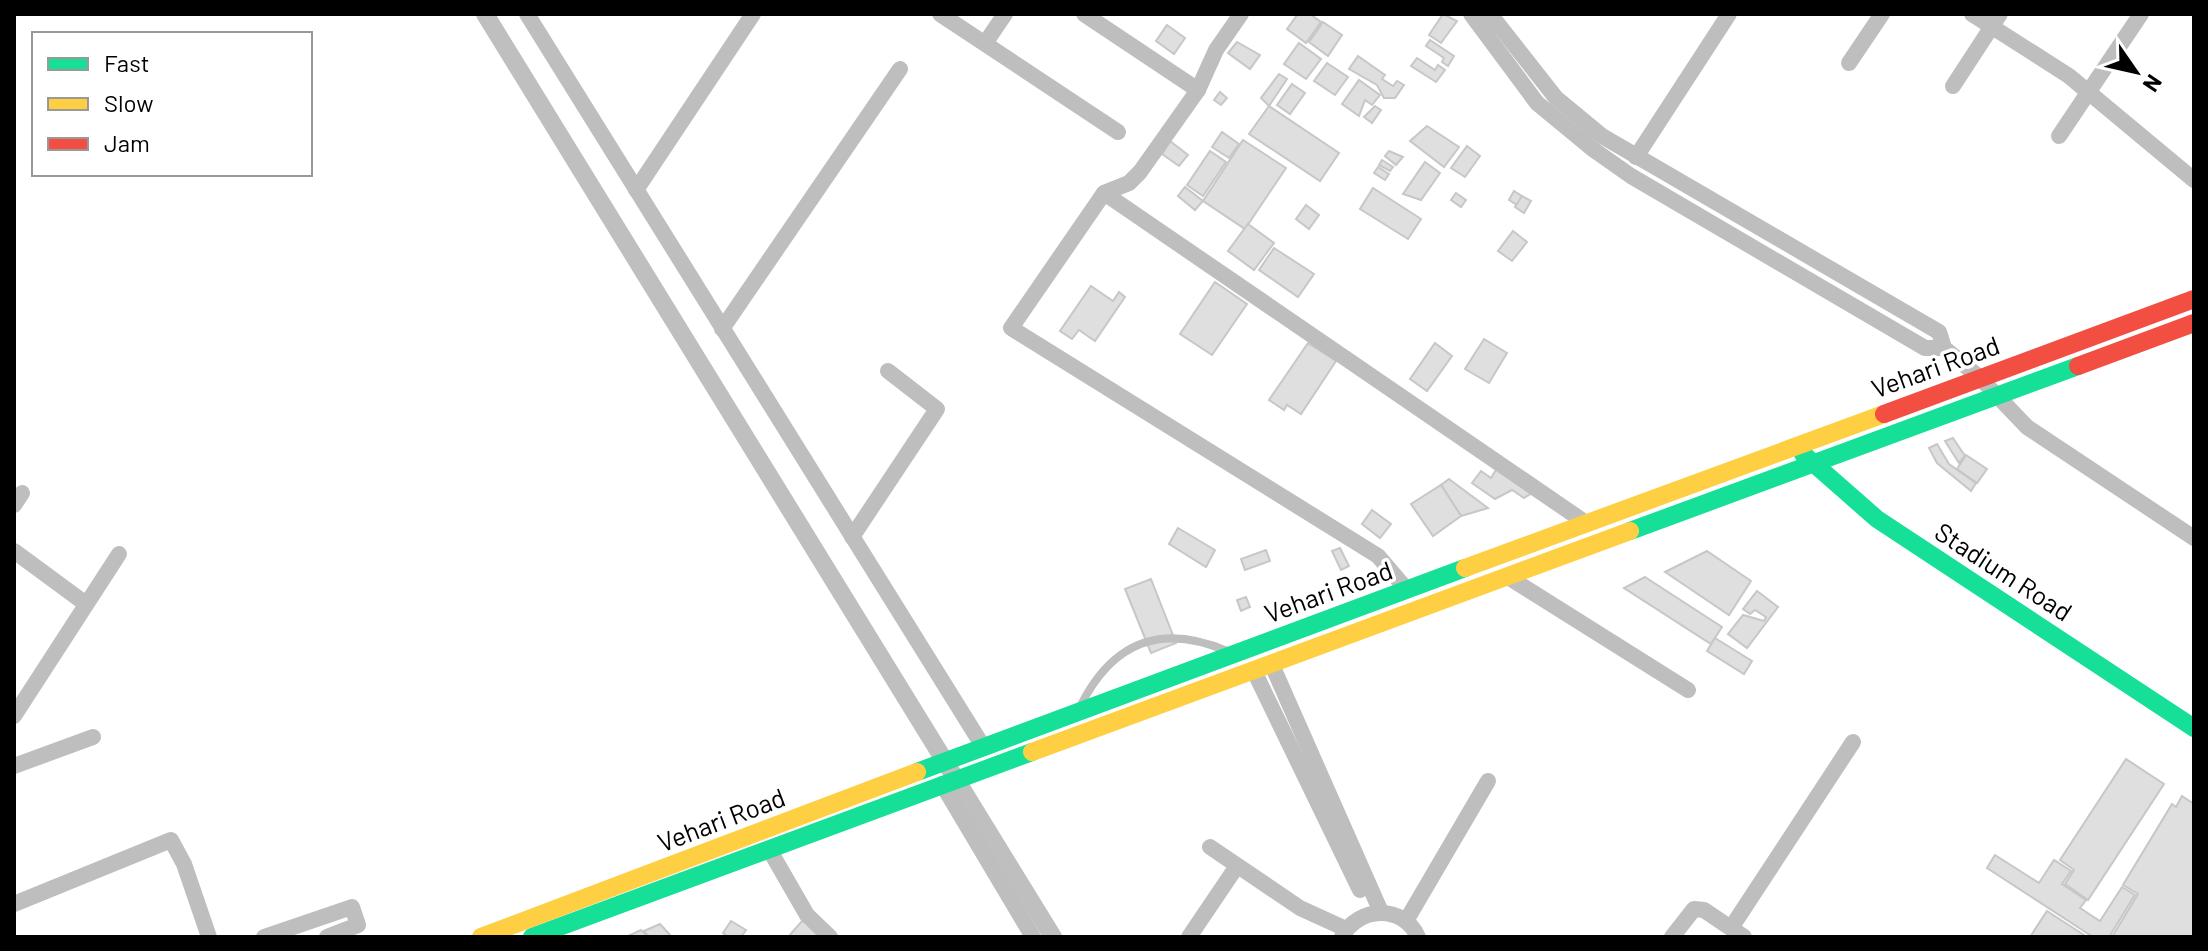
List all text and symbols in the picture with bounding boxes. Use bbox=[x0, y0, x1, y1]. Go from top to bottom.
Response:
legend bbox=[32, 32, 312, 176]
north arrow bbox=[2096, 32, 2176, 112]
text: Fast bbox=[104, 48, 149, 77]
text: N bbox=[2139, 70, 2168, 97]
text: Slow bbox=[104, 88, 153, 117]
text: Jam bbox=[104, 128, 150, 157]
street label: Vehari Road bbox=[1867, 329, 2003, 403]
street label: Stadium Road bbox=[1930, 515, 2078, 627]
street label: Vehari Road bbox=[1260, 554, 1396, 628]
street label: Vehari Road bbox=[653, 781, 789, 857]

